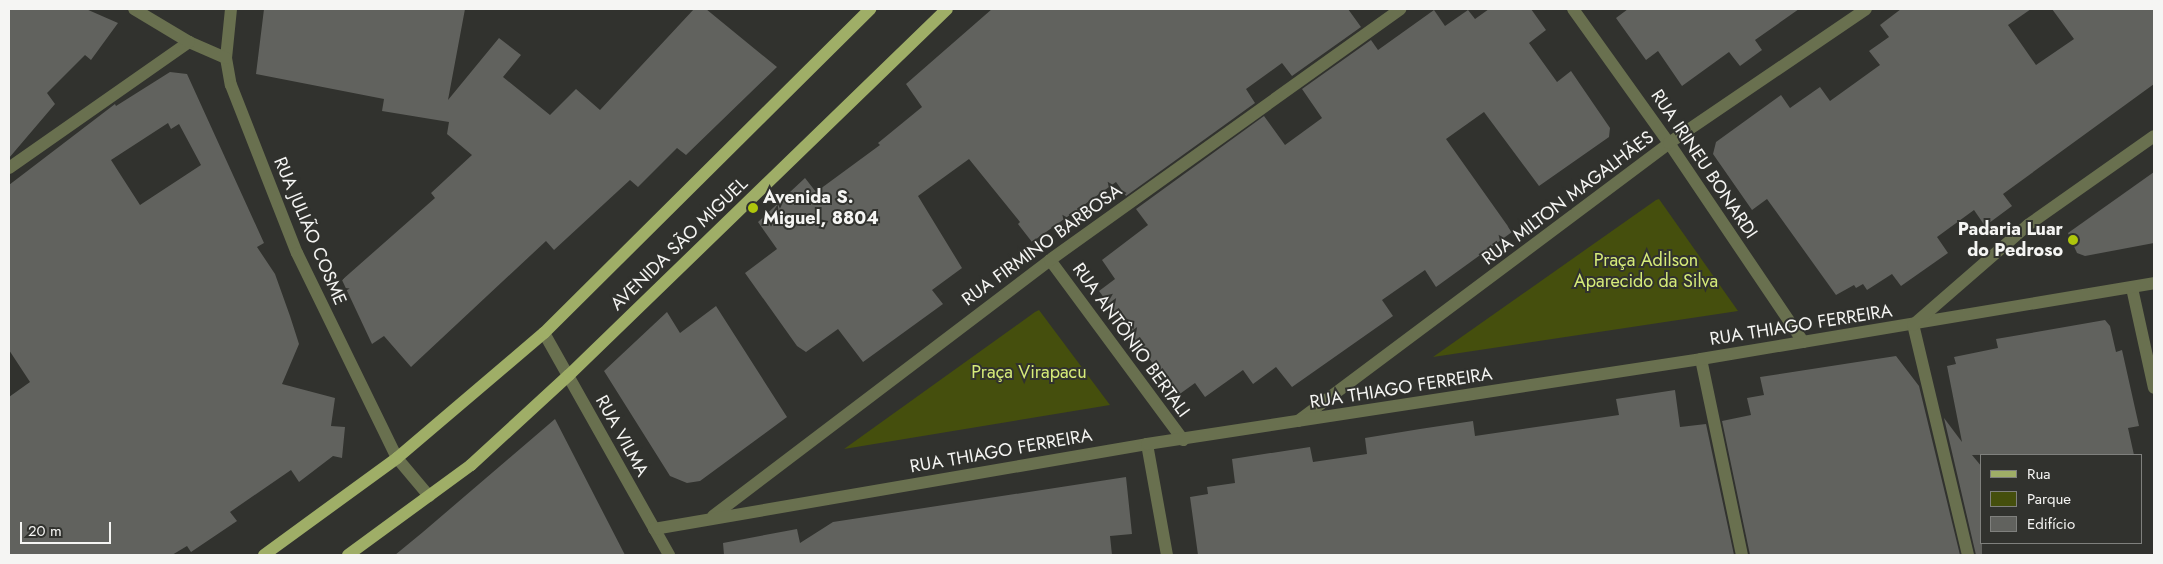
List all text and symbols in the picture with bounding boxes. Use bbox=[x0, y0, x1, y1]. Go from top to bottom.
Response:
street label: RUA IRINEU BONARDI bbox=[1646, 85, 1762, 243]
street label: RUA MILTON MAGALHÃES bbox=[1478, 126, 1658, 270]
street label: RUA JULIÃO COSME bbox=[269, 154, 351, 308]
street label: AVENIDA SÃO MIGUEL bbox=[606, 173, 752, 315]
street label: RUA FIRMINO BARBOSA bbox=[958, 180, 1126, 310]
place label: Avenida S. Miguel, 8804 bbox=[763, 187, 879, 230]
marker: Avenida S. Miguel, 8804 bbox=[747, 202, 759, 214]
place label: Padaria Luar do Pedroso bbox=[1958, 219, 2063, 262]
marker: Padaria Luar do Pedroso bbox=[2067, 234, 2079, 246]
park label: Praça Adilson Aparecido da Silva bbox=[1574, 250, 1718, 292]
street label: RUA ANTÔNIO BERTALI bbox=[1068, 259, 1194, 421]
street label: RUA THIAGO FERREIRA bbox=[1708, 300, 1894, 350]
park label: Praça Virapacu bbox=[971, 361, 1087, 383]
street label: RUA THIAGO FERREIRA bbox=[1308, 363, 1494, 413]
street label: RUA VILMA bbox=[591, 392, 653, 480]
street label: RUA THIAGO FERREIRA bbox=[908, 424, 1094, 478]
legend bbox=[1980, 454, 2143, 544]
text: Rua bbox=[2027, 463, 2051, 485]
text: Parque bbox=[2027, 488, 2071, 510]
scale bar bbox=[22, 512, 114, 544]
text: Edifício bbox=[2027, 513, 2075, 535]
text: 20 m bbox=[28, 520, 62, 542]

